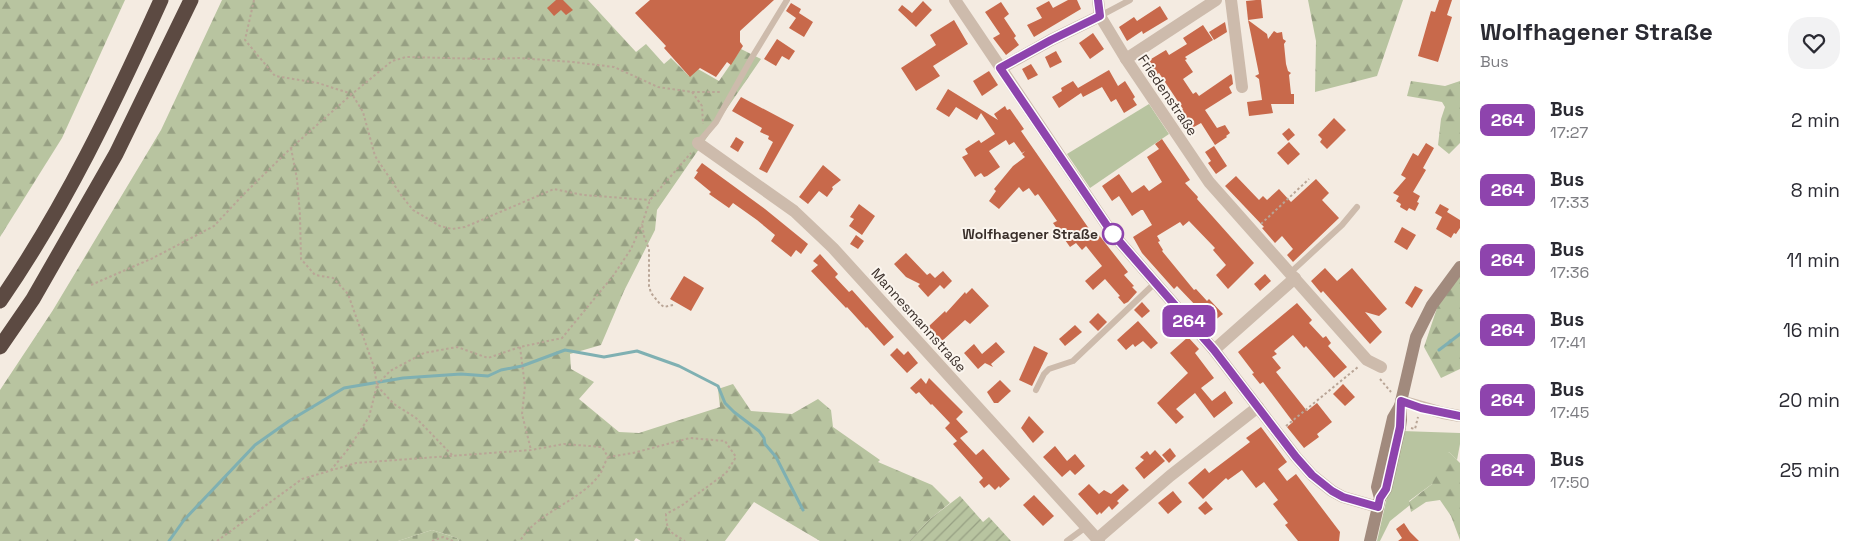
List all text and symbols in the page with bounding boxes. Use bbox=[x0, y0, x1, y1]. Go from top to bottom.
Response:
text: Wolfhagener Straße bbox=[1480, 16, 1713, 47]
button: heart bbox=[1788, 17, 1840, 69]
street label: Friedenstraße bbox=[1134, 51, 1202, 139]
text: Bus bbox=[1480, 51, 1509, 72]
text: Bus bbox=[1550, 97, 1584, 122]
text: 264 bbox=[1491, 108, 1524, 131]
text: 2 min bbox=[1791, 108, 1840, 133]
text: 17:27 bbox=[1550, 122, 1588, 143]
text: Bus bbox=[1550, 167, 1584, 192]
text: 264 bbox=[1491, 178, 1524, 201]
text: 8 min bbox=[1791, 178, 1840, 203]
text: 17:33 bbox=[1550, 192, 1589, 213]
marker: Wolfhagener Straße bbox=[1102, 223, 1124, 245]
place label: Wolfhagener Straße bbox=[962, 225, 1098, 243]
text: Bus bbox=[1550, 237, 1584, 262]
text: 264 bbox=[1491, 248, 1524, 271]
text: 11 min bbox=[1787, 248, 1840, 273]
text: 17:36 bbox=[1550, 262, 1589, 283]
street label: Mannesmannstraße bbox=[867, 264, 971, 376]
line badge: 264 bbox=[1160, 305, 1218, 337]
text: Bus bbox=[1550, 307, 1584, 332]
text: 264 bbox=[1172, 309, 1206, 332]
text: 264 bbox=[1491, 318, 1524, 341]
text: 16 min bbox=[1783, 318, 1840, 343]
text: 17:41 bbox=[1550, 332, 1586, 353]
text: Bus bbox=[1550, 377, 1584, 402]
text: 264 bbox=[1491, 388, 1524, 411]
text: 20 min bbox=[1779, 388, 1840, 413]
text: 17:45 bbox=[1550, 402, 1589, 423]
text: Bus bbox=[1550, 447, 1584, 472]
text: 264 bbox=[1491, 458, 1524, 481]
text: 25 min bbox=[1780, 458, 1840, 483]
text: 17:50 bbox=[1550, 472, 1590, 493]

